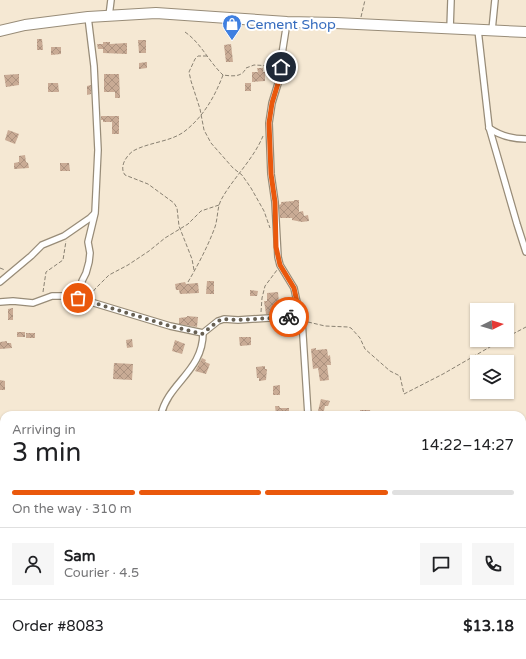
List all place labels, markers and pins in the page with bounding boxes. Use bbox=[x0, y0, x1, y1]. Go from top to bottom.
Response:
shop icon: Cement Shop bbox=[221, 13, 243, 41]
place label: Cement Shop bbox=[246, 16, 336, 33]
pin bbox=[264, 50, 298, 84]
pin bbox=[61, 281, 95, 315]

